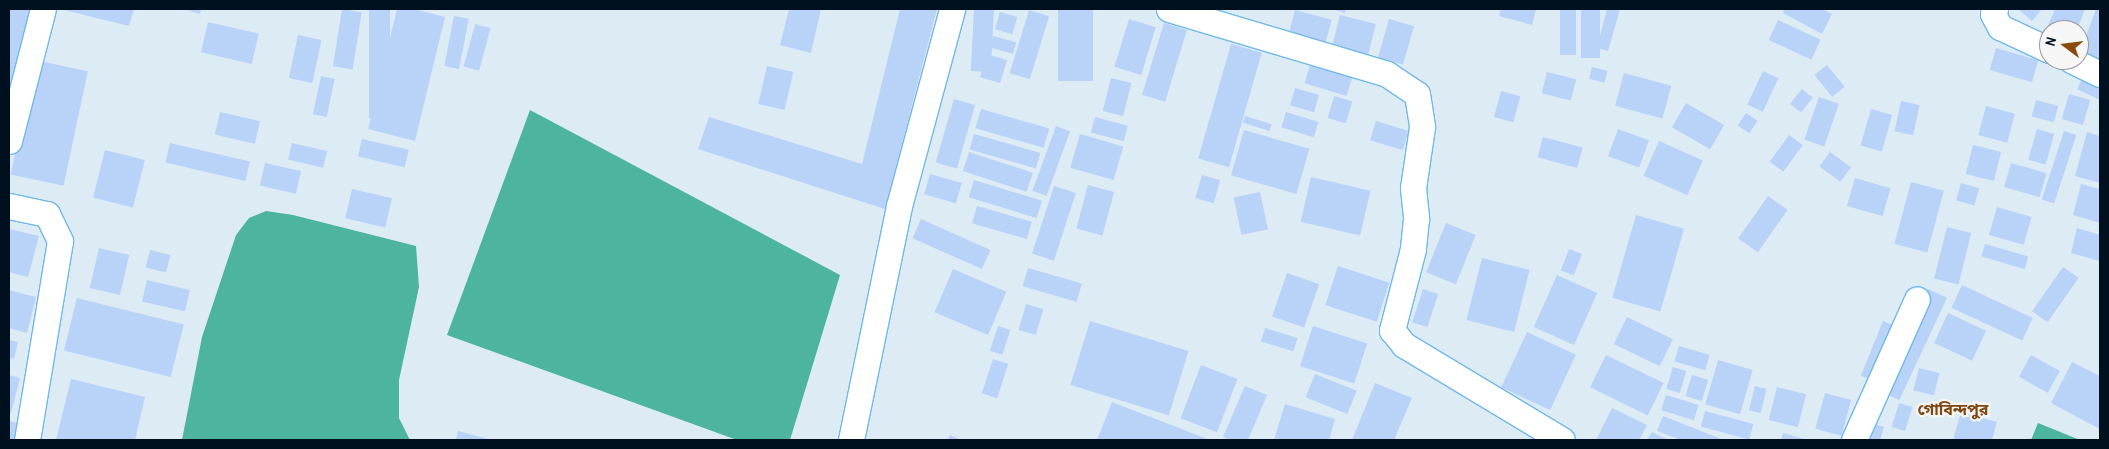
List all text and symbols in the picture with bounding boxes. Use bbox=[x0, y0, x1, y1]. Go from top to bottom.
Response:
north arrow bbox=[2039, 20, 2089, 70]
text: N bbox=[2041, 35, 2060, 48]
district label: গোবিন্দপুর bbox=[1918, 399, 1988, 419]

